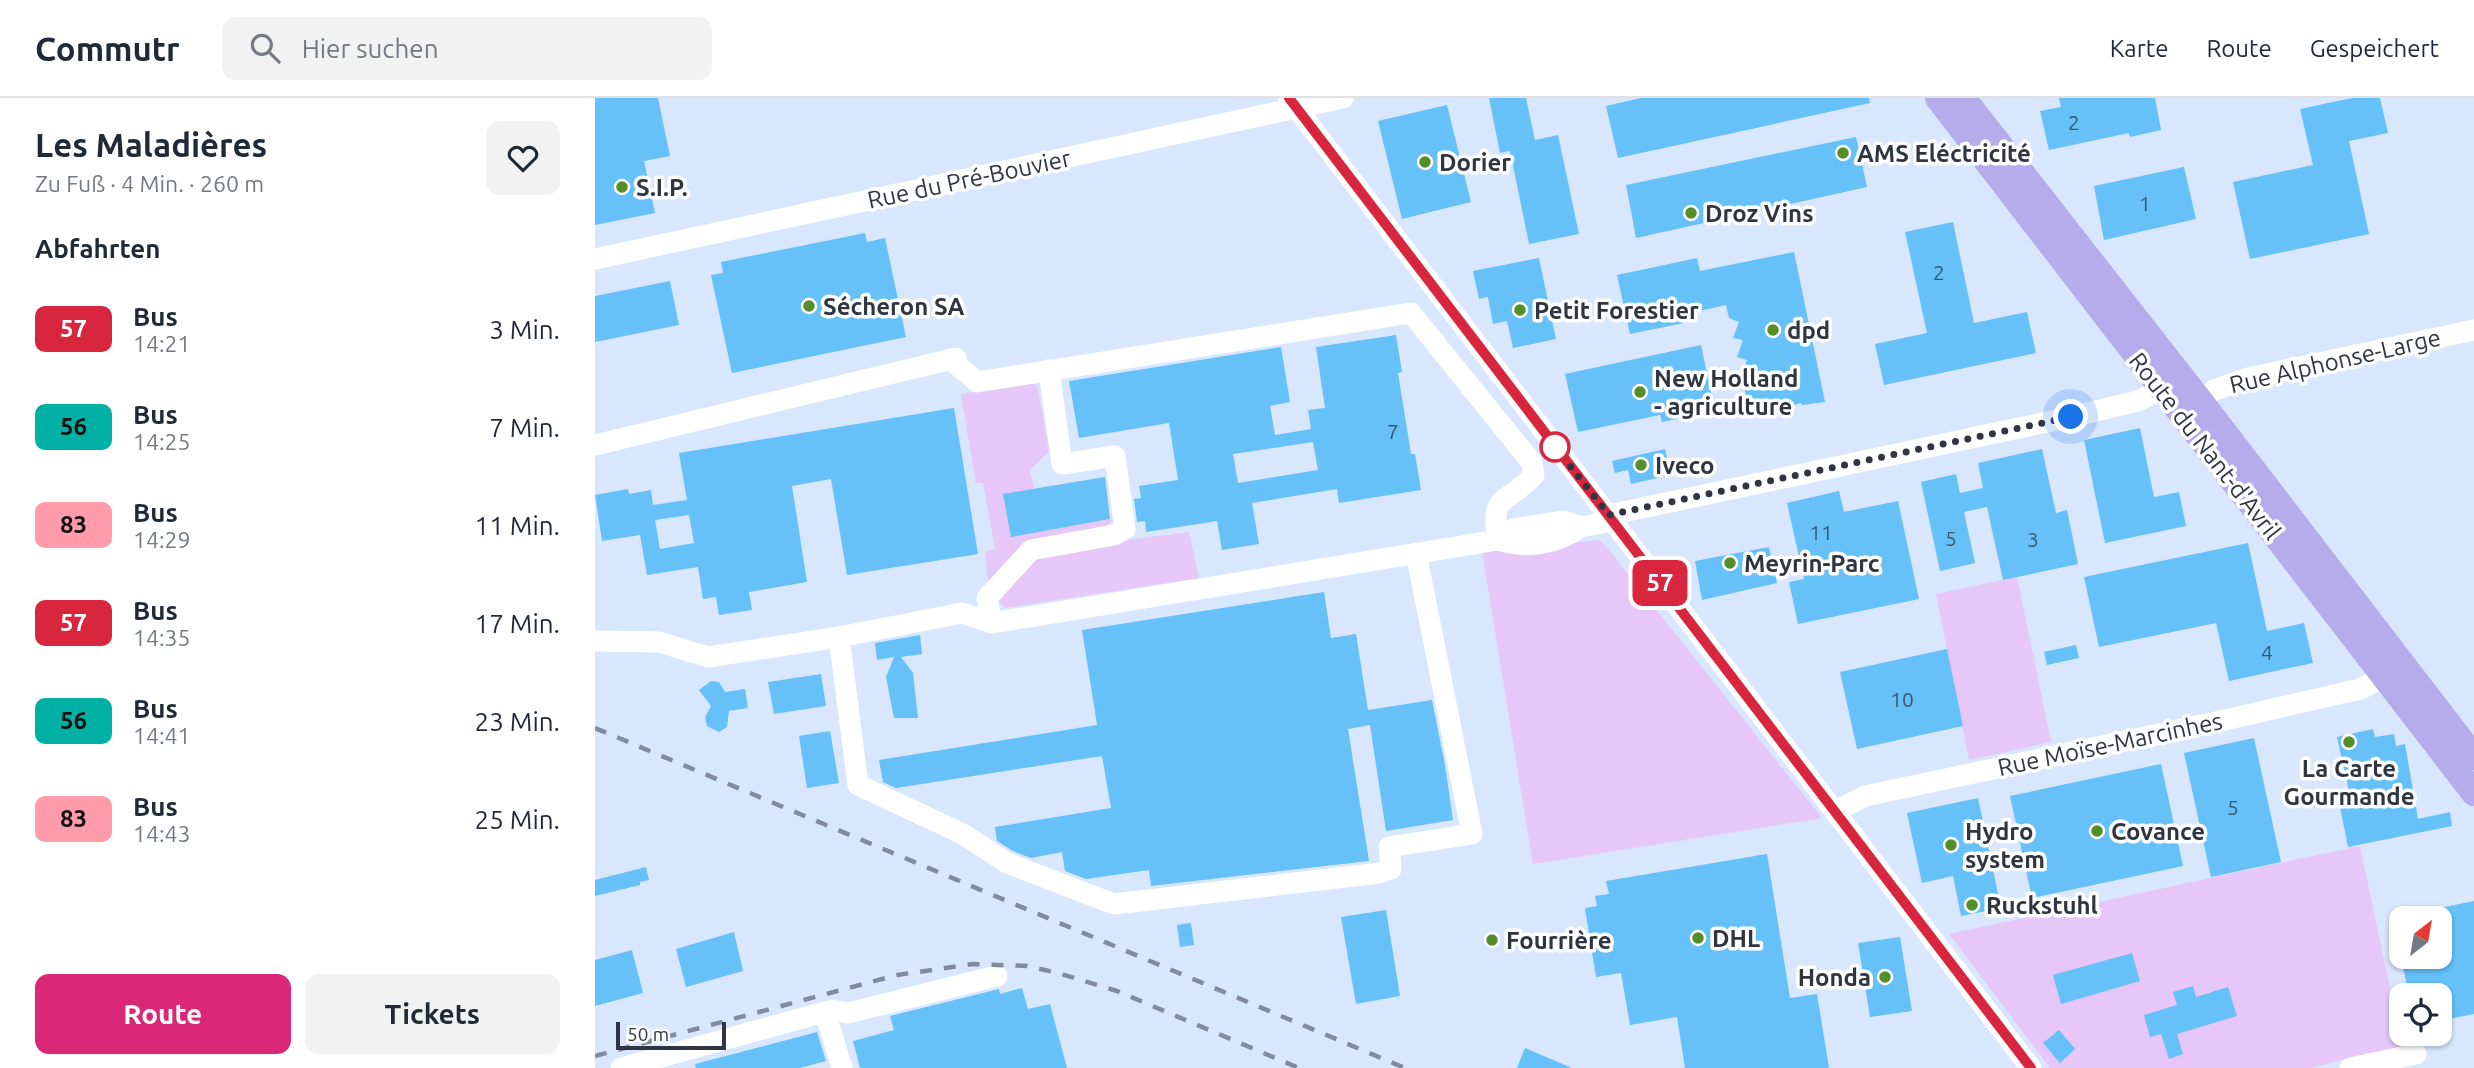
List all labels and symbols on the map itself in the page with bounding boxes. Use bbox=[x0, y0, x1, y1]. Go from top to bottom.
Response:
house number: 2 bbox=[2068, 110, 2080, 134]
place label: AMS Eléctricité bbox=[1857, 140, 2031, 167]
street label: Rue du Pré-Bouvier bbox=[865, 144, 1073, 214]
marker: AMS Eléctricité bbox=[1835, 145, 1851, 161]
place label: Dorier bbox=[1439, 149, 1511, 176]
marker: Dorier bbox=[1417, 154, 1433, 170]
place label: S.I.P. bbox=[636, 174, 688, 201]
marker: S.I.P. bbox=[614, 179, 630, 195]
house number: 1 bbox=[2139, 191, 2151, 215]
place label: Droz Vins bbox=[1705, 200, 1813, 227]
marker: Droz Vins bbox=[1683, 205, 1699, 221]
house number: 2 bbox=[1933, 260, 1945, 284]
place label: Sécheron SA bbox=[823, 293, 965, 320]
place label: Petit Forestier bbox=[1534, 297, 1699, 324]
marker: Sécheron SA bbox=[801, 298, 817, 314]
marker: Petit Forestier bbox=[1512, 302, 1528, 318]
place label: dpd bbox=[1787, 317, 1830, 344]
marker: dpd bbox=[1765, 322, 1781, 338]
street label: Rue Alphonse-Large bbox=[2227, 324, 2443, 398]
street label: Route du Nant-d'Avril bbox=[2124, 347, 2286, 545]
place label: New Holland - agriculture bbox=[1654, 365, 1798, 420]
marker: New Holland - agriculture bbox=[1632, 384, 1648, 400]
your location bbox=[2053, 399, 2088, 434]
house number: 7 bbox=[1387, 419, 1399, 443]
unlabelled marker bbox=[1540, 432, 1570, 462]
place label: Iveco bbox=[1655, 452, 1714, 479]
marker: Iveco bbox=[1633, 457, 1649, 473]
house number: 11 bbox=[1809, 520, 1833, 544]
house number: 5 bbox=[1945, 526, 1957, 550]
house number: 3 bbox=[2027, 527, 2039, 551]
place label: Meyrin-Parc bbox=[1744, 550, 1880, 577]
marker: Meyrin-Parc bbox=[1722, 555, 1738, 571]
line badge: 57 bbox=[1629, 560, 1691, 606]
house number: 4 bbox=[2261, 640, 2273, 664]
house number: 10 bbox=[1890, 687, 1914, 711]
street label: Rue Moïse-Marcinhes bbox=[1995, 707, 2225, 781]
marker: La Carte Gourmande bbox=[2341, 734, 2357, 750]
place label: La Carte Gourmande bbox=[2284, 755, 2414, 810]
house number: 5 bbox=[2227, 795, 2239, 819]
place label: Hydro system bbox=[1965, 818, 2045, 873]
place label: Covance bbox=[2111, 818, 2205, 845]
marker: Covance bbox=[2089, 823, 2105, 839]
marker: Hydro system bbox=[1943, 837, 1959, 853]
place label: Ruckstuhl bbox=[1986, 892, 2098, 919]
marker: Ruckstuhl bbox=[1964, 897, 1980, 913]
north arrow bbox=[2389, 906, 2452, 970]
place label: DHL bbox=[1712, 925, 1760, 952]
place label: Fourrière bbox=[1506, 927, 1612, 954]
marker: DHL bbox=[1690, 930, 1706, 946]
marker: Fourrière bbox=[1484, 932, 1500, 948]
place label: Honda bbox=[1798, 964, 1871, 991]
marker: Honda bbox=[1877, 969, 1893, 985]
scale bar bbox=[616, 1019, 726, 1051]

